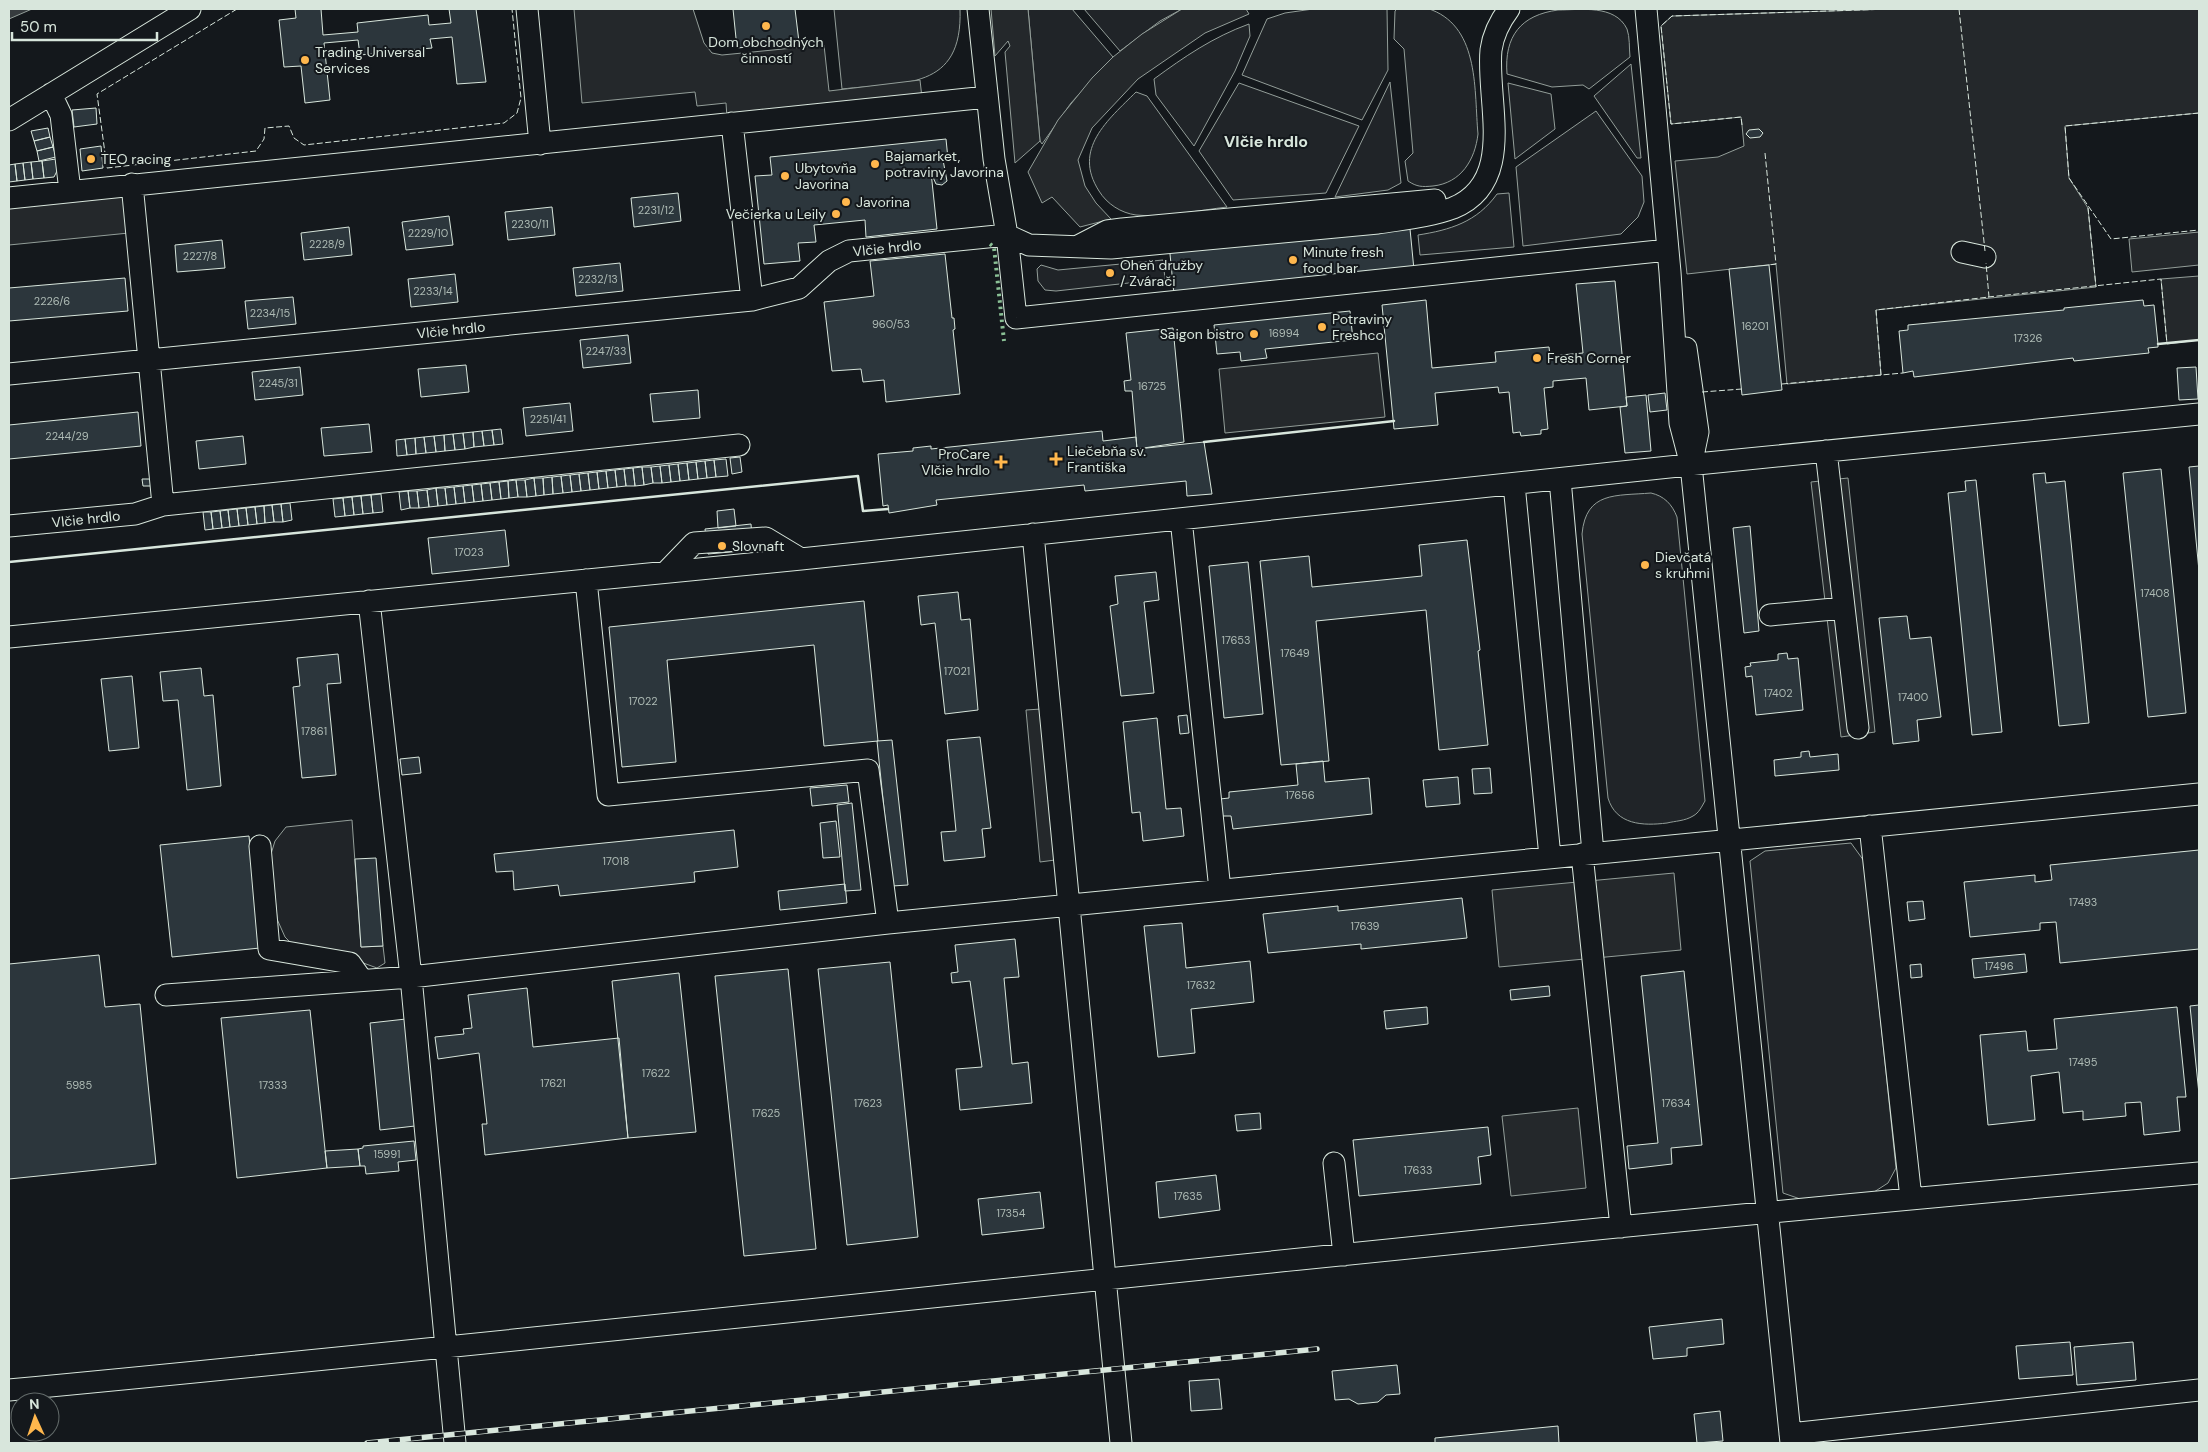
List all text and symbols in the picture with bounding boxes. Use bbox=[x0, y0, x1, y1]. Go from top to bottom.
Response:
scale bar bbox=[12, 10, 158, 42]
text: 50 m bbox=[20, 17, 57, 37]
marker: Dom obchodných činností bbox=[760, 20, 772, 32]
place label: Dom obchodných činností bbox=[708, 33, 824, 67]
place label: Trading Universal Services bbox=[315, 43, 425, 77]
marker: Trading Universal Services bbox=[299, 54, 311, 66]
district label: Vlčie hrdlo bbox=[1224, 131, 1308, 152]
place label: Bajamarket, potraviny Javorina bbox=[885, 147, 1004, 181]
place label: TEO racing bbox=[101, 150, 172, 168]
marker: TEO racing bbox=[85, 153, 97, 165]
marker: Bajamarket, potraviny Javorina bbox=[869, 158, 881, 170]
place label: Ubytovňa Javorina bbox=[795, 159, 856, 193]
marker: Ubytovňa Javorina bbox=[779, 170, 791, 182]
place label: Javorina bbox=[856, 193, 910, 211]
marker: Javorina bbox=[840, 196, 852, 208]
house number: 2231/12 bbox=[638, 203, 674, 217]
place label: Večierka u Leily bbox=[726, 205, 826, 223]
marker: Večierka u Leily bbox=[830, 208, 842, 220]
house number: 2230/11 bbox=[511, 217, 549, 231]
house number: 2229/10 bbox=[408, 226, 448, 240]
street label: Vlčie hrdlo bbox=[852, 235, 922, 261]
house number: 2228/9 bbox=[309, 237, 345, 251]
place label: Minute fresh food bar bbox=[1303, 243, 1384, 277]
house number: 2227/8 bbox=[183, 249, 217, 263]
marker: Minute fresh food bar bbox=[1287, 254, 1299, 266]
place label: Oheň družby / Zvárači bbox=[1120, 256, 1203, 290]
marker: Oheň družby / Zvárači bbox=[1104, 267, 1116, 279]
house number: 2232/13 bbox=[578, 272, 618, 286]
house number: 2233/14 bbox=[413, 284, 453, 298]
house number: 2226/6 bbox=[34, 294, 70, 308]
house number: 2234/15 bbox=[250, 306, 290, 320]
place label: Potraviny Freshco bbox=[1332, 310, 1392, 344]
street label: Vlčie hrdlo bbox=[416, 317, 486, 343]
house number: 960/53 bbox=[872, 317, 910, 331]
house number: 16201 bbox=[1741, 319, 1769, 333]
marker: Potraviny Freshco bbox=[1316, 321, 1328, 333]
place label: Saigon bistro bbox=[1160, 325, 1244, 343]
house number: 16994 bbox=[1269, 326, 1300, 340]
marker: Saigon bistro bbox=[1248, 328, 1260, 340]
house number: 17326 bbox=[2014, 331, 2042, 345]
house number: 2247/33 bbox=[586, 344, 626, 358]
place label: Fresh Corner bbox=[1547, 349, 1631, 367]
marker: Fresh Corner bbox=[1531, 352, 1543, 364]
house number: 2245/31 bbox=[258, 376, 298, 390]
house number: 16725 bbox=[1138, 379, 1167, 393]
house number: 2251/41 bbox=[530, 412, 566, 426]
house number: 2244/29 bbox=[45, 429, 89, 443]
place label: Liečebňa sv. Františka bbox=[1067, 442, 1146, 476]
place label: ProCare Vlčie hrdlo bbox=[921, 445, 990, 479]
marker: Liečebňa sv. Františka bbox=[1049, 452, 1063, 466]
marker: ProCare Vlčie hrdlo bbox=[994, 455, 1008, 469]
street label: Vlčie hrdlo bbox=[51, 506, 121, 532]
place label: Slovnaft bbox=[732, 537, 784, 555]
marker: Slovnaft bbox=[716, 540, 728, 552]
house number: 17023 bbox=[454, 545, 484, 559]
place label: Dievčatá s kruhmi bbox=[1655, 548, 1711, 582]
marker: Dievčatá s kruhmi bbox=[1639, 559, 1651, 571]
house number: 17408 bbox=[2140, 586, 2170, 600]
house number: 17653 bbox=[1222, 633, 1250, 647]
house number: 17649 bbox=[1280, 646, 1310, 660]
house number: 17021 bbox=[944, 664, 970, 678]
house number: 17402 bbox=[1763, 686, 1793, 700]
house number: 17400 bbox=[1898, 690, 1928, 704]
house number: 17022 bbox=[628, 694, 658, 708]
house number: 17861 bbox=[301, 724, 327, 738]
house number: 17656 bbox=[1285, 788, 1315, 802]
house number: 17018 bbox=[603, 854, 629, 868]
house number: 17493 bbox=[2069, 895, 2097, 909]
house number: 17639 bbox=[1350, 919, 1380, 933]
house number: 17496 bbox=[1984, 959, 2014, 973]
house number: 17632 bbox=[1187, 978, 1215, 992]
house number: 17495 bbox=[2069, 1055, 2098, 1069]
house number: 17622 bbox=[642, 1066, 670, 1080]
house number: 17621 bbox=[540, 1076, 566, 1090]
house number: 5985 bbox=[66, 1078, 93, 1092]
house number: 17333 bbox=[259, 1078, 287, 1092]
house number: 17623 bbox=[854, 1096, 882, 1110]
house number: 17634 bbox=[1661, 1096, 1691, 1110]
house number: 17625 bbox=[752, 1106, 781, 1120]
house number: 15991 bbox=[374, 1147, 400, 1161]
house number: 17633 bbox=[1404, 1163, 1432, 1177]
house number: 17635 bbox=[1173, 1189, 1203, 1203]
house number: 17354 bbox=[997, 1206, 1026, 1220]
north arrow bbox=[10, 1392, 60, 1442]
text: N bbox=[29, 1395, 40, 1413]

